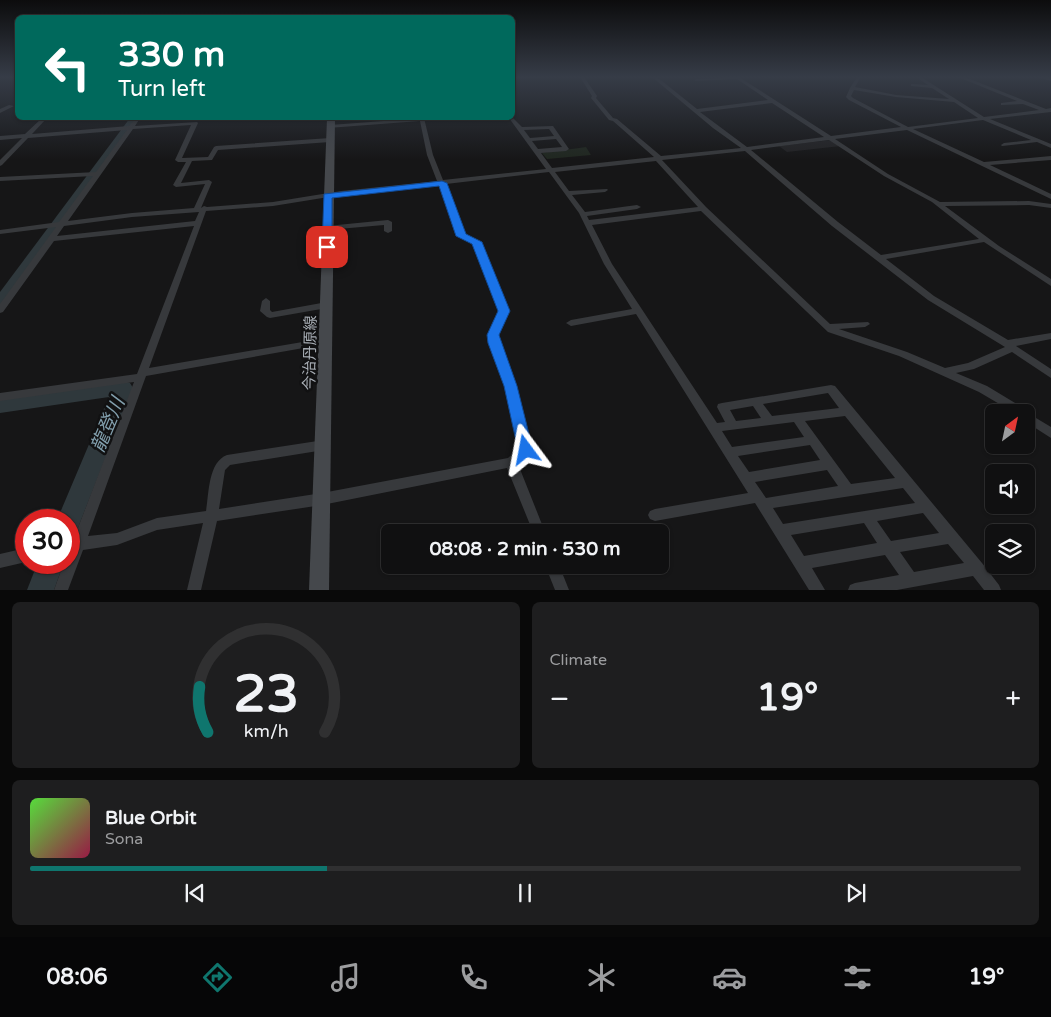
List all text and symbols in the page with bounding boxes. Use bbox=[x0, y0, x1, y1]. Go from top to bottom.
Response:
text: 330 m bbox=[118, 34, 225, 76]
icon: left bbox=[35, 35, 100, 100]
text: Turn left bbox=[118, 76, 206, 102]
pin bbox=[306, 226, 348, 268]
icon: arrive bbox=[313, 233, 341, 261]
street label: 今治丹原線 bbox=[300, 315, 320, 391]
water label: 龍登川 bbox=[87, 393, 130, 456]
north arrow bbox=[985, 404, 1035, 454]
map controls bbox=[985, 404, 1035, 574]
position arrow bbox=[499, 423, 551, 475]
button: sound bbox=[985, 464, 1035, 514]
speed limit sign: 30 bbox=[15, 509, 80, 574]
button: layers bbox=[985, 524, 1035, 574]
text: 08:08 · 2 min · 530 m bbox=[429, 538, 621, 560]
text: Climate bbox=[550, 650, 607, 670]
text: 23 bbox=[233, 663, 298, 726]
text: 19° bbox=[756, 675, 818, 721]
text: − bbox=[550, 682, 569, 716]
text: + bbox=[1005, 682, 1021, 716]
text: km/h bbox=[243, 721, 288, 742]
text: Blue Orbit bbox=[105, 807, 197, 829]
text: Sona bbox=[105, 829, 143, 849]
icon: previous bbox=[181, 879, 209, 907]
icon: pause bbox=[511, 879, 539, 907]
icon: next bbox=[842, 879, 870, 907]
icon: directions bbox=[200, 960, 235, 995]
icon: music bbox=[328, 960, 363, 995]
icon: phone bbox=[456, 960, 491, 995]
icon: climate bbox=[584, 960, 619, 995]
icon: car bbox=[712, 960, 747, 995]
icon: filters bbox=[840, 960, 875, 995]
text: 08:06 bbox=[47, 964, 107, 990]
text: 19° bbox=[968, 964, 1004, 990]

